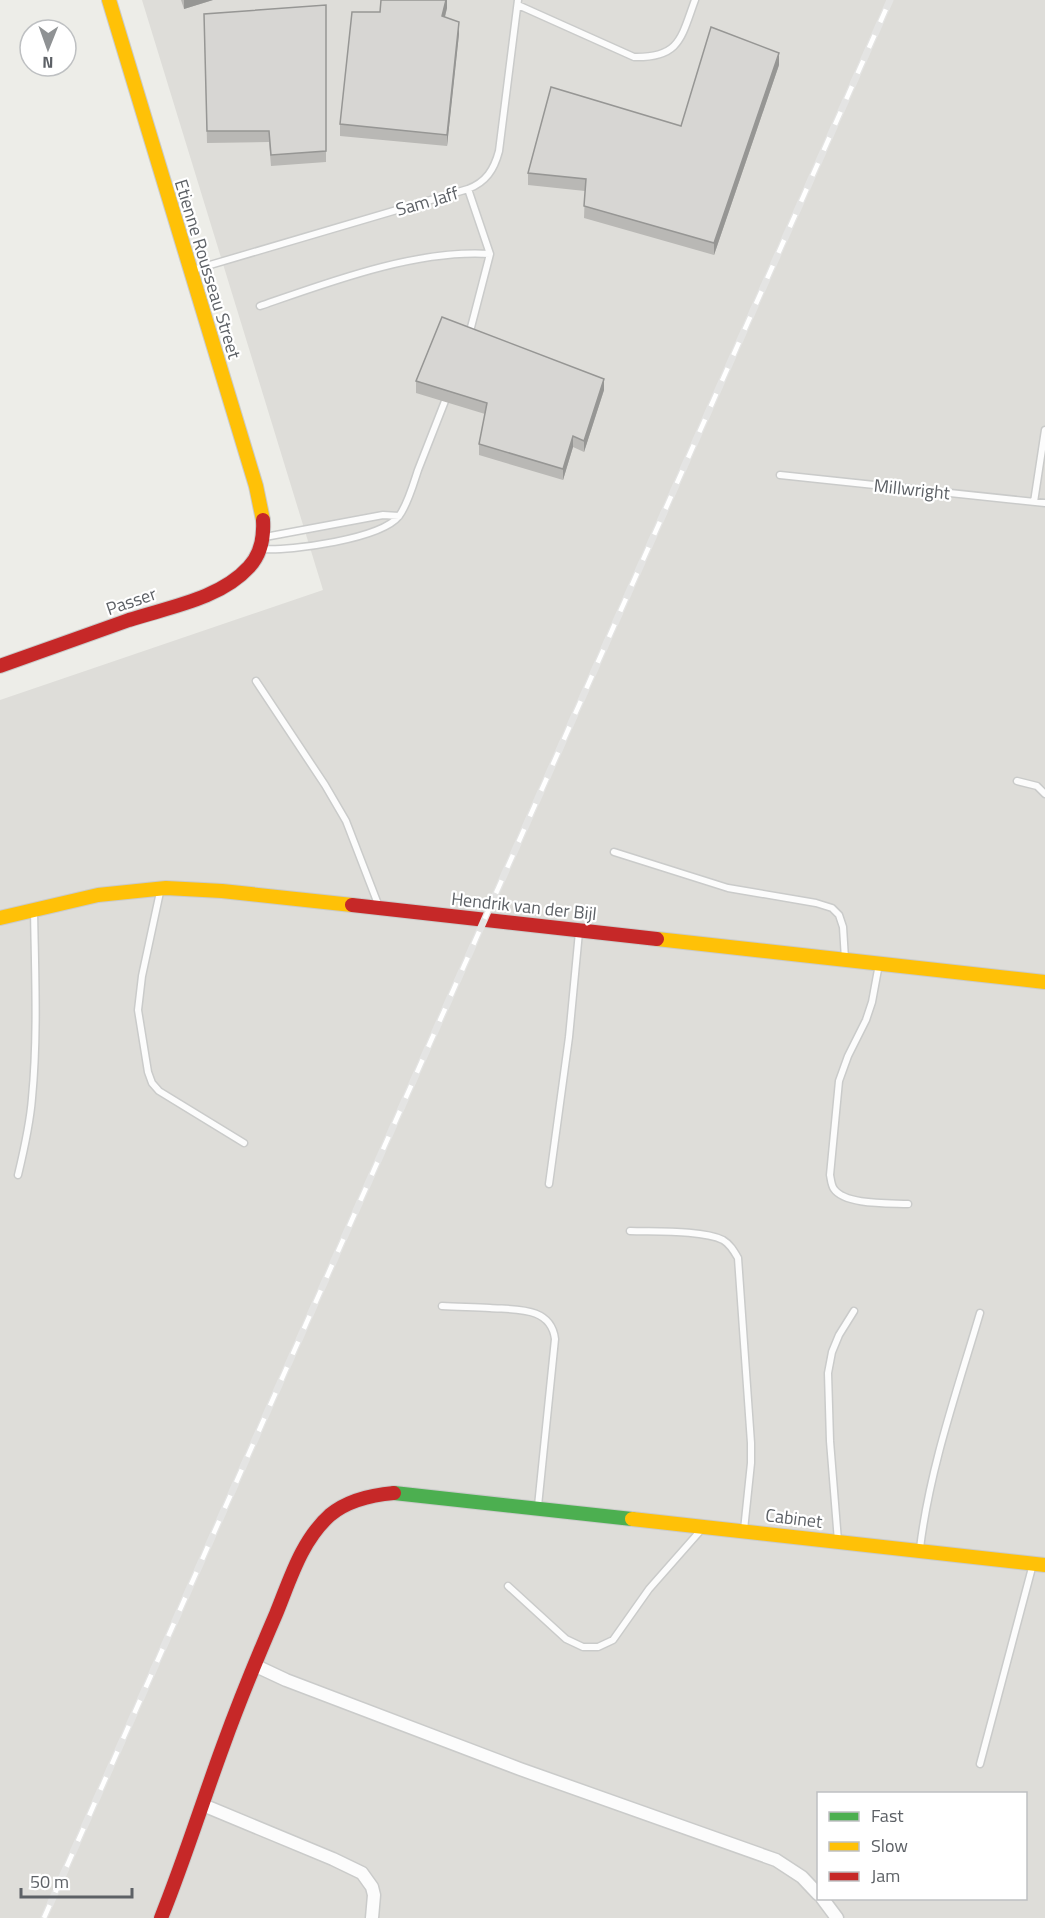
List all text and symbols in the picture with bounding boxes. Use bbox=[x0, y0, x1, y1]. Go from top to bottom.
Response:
north arrow bbox=[18, 18, 78, 78]
text: N bbox=[42, 51, 53, 75]
street label: Etienne Rousseau Street bbox=[168, 176, 248, 363]
street label: Sam Jaff bbox=[393, 179, 461, 223]
street label: Millwright bbox=[873, 472, 952, 506]
street label: Passer bbox=[102, 580, 160, 622]
street label: Hendrik van der Bijl bbox=[450, 885, 598, 927]
street label: Cabinet bbox=[764, 1501, 825, 1535]
legend bbox=[817, 1792, 1027, 1900]
text: Fast bbox=[871, 1802, 904, 1829]
text: Slow bbox=[871, 1832, 908, 1859]
scale bar bbox=[21, 1861, 132, 1899]
text: Jam bbox=[871, 1862, 900, 1889]
text: 50 m bbox=[30, 1868, 69, 1895]

